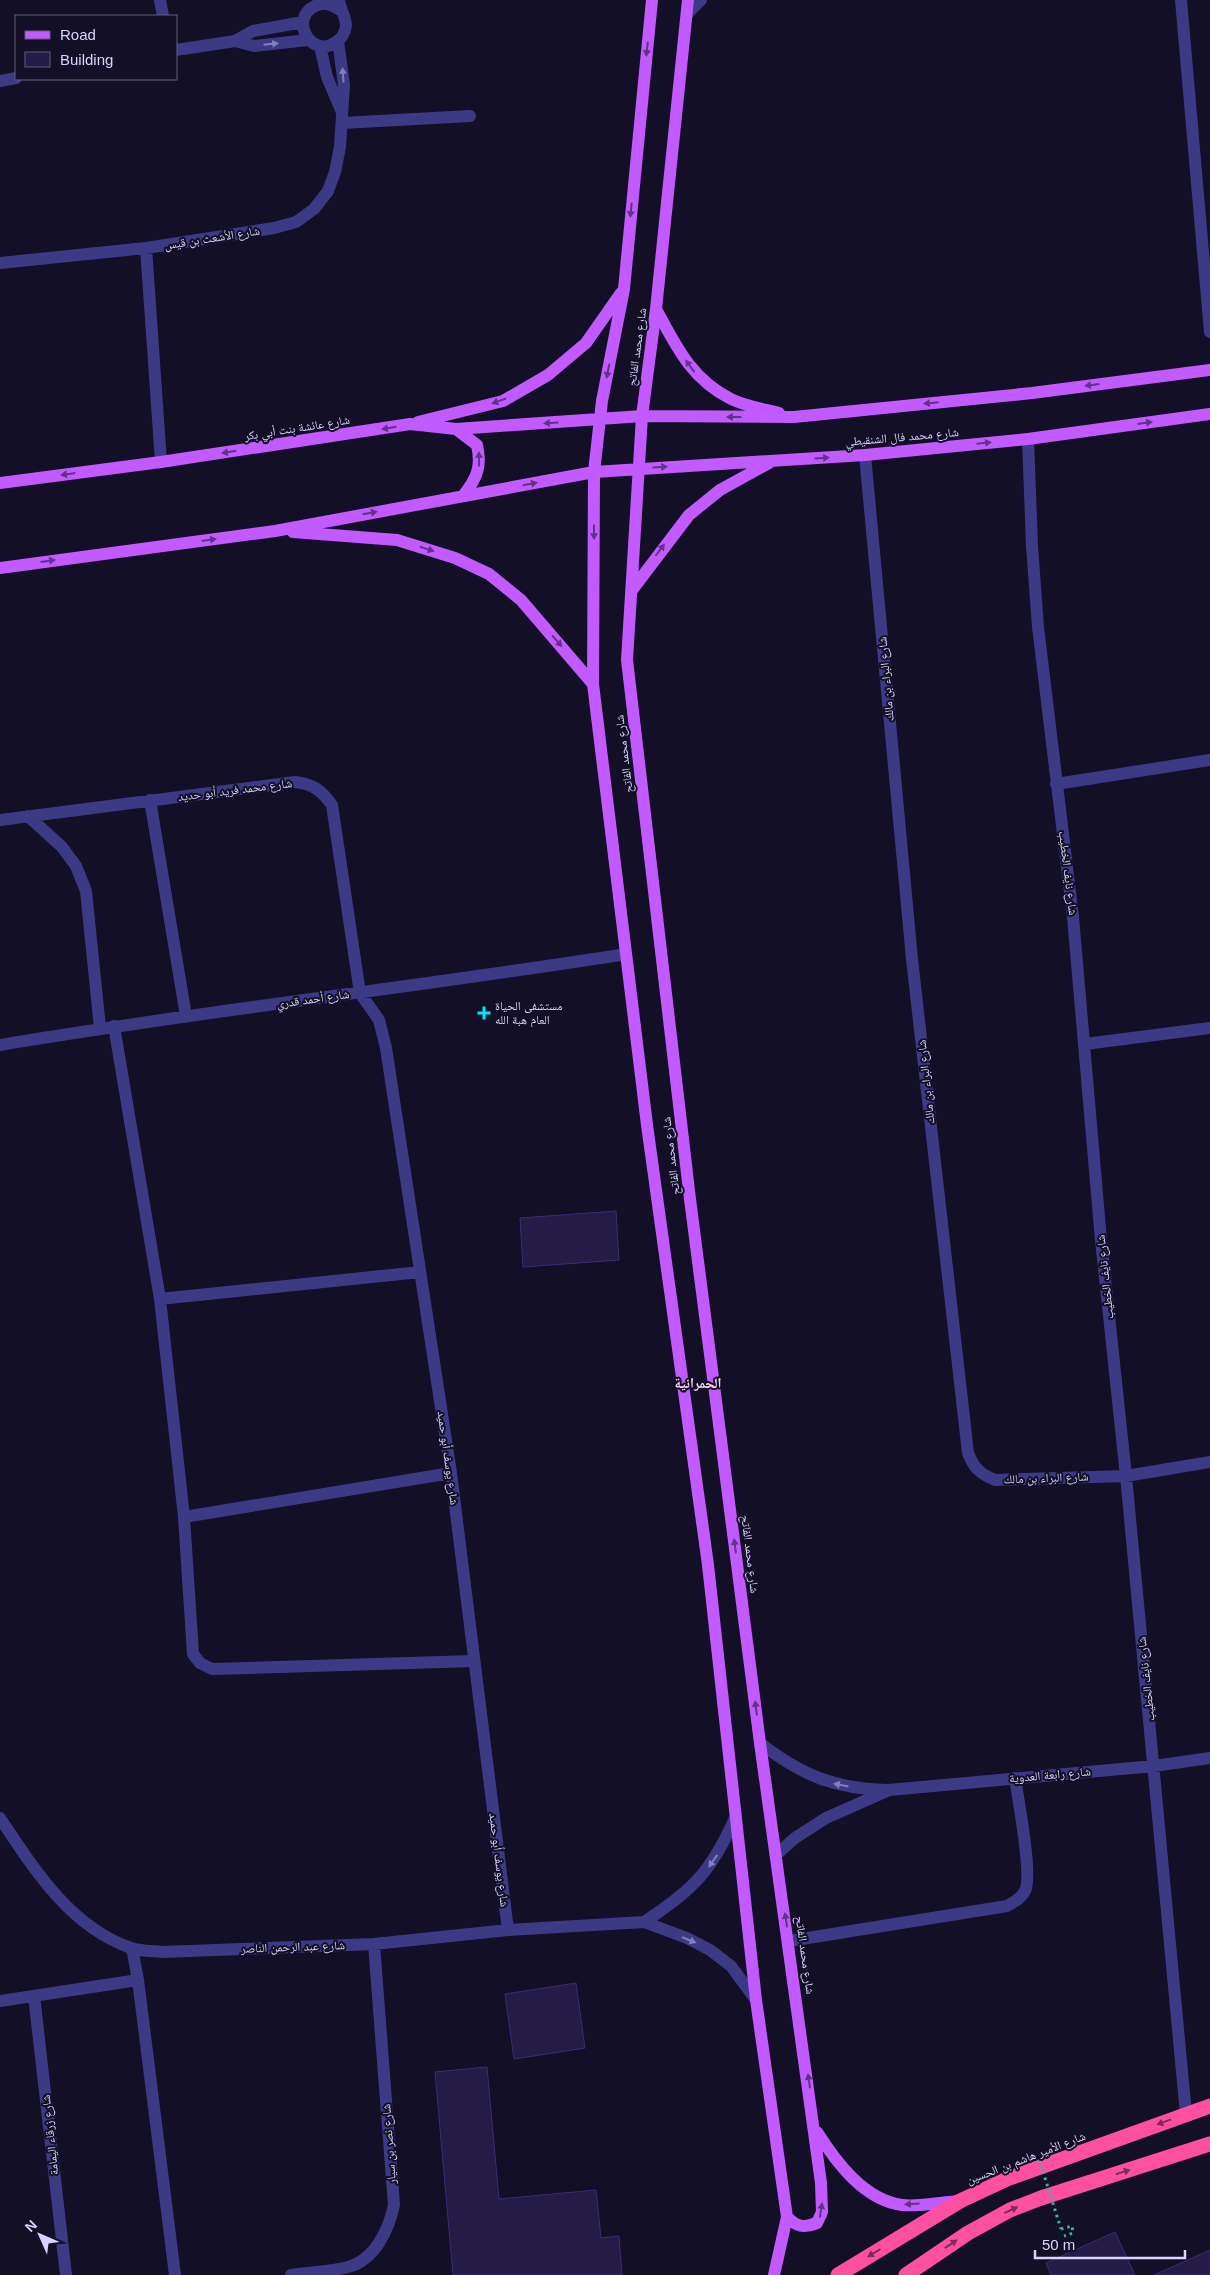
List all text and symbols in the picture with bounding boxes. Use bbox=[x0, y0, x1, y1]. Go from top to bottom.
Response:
legend bbox=[15, 15, 178, 80]
text: Road bbox=[60, 26, 96, 43]
one-way arrow bbox=[264, 40, 280, 48]
one-way arrow bbox=[643, 41, 651, 57]
text: Building bbox=[60, 51, 113, 68]
one-way arrow bbox=[339, 67, 347, 83]
one-way arrow bbox=[627, 203, 635, 219]
street label: شارع الأشعث بن قيس bbox=[163, 224, 261, 253]
street label: شارع محمد الفاتح bbox=[625, 307, 650, 387]
one-way arrow bbox=[685, 359, 695, 373]
one-way arrow bbox=[604, 363, 612, 379]
one-way arrow bbox=[1084, 381, 1100, 389]
one-way arrow bbox=[491, 397, 506, 405]
one-way arrow bbox=[922, 399, 938, 407]
street label: شارع عائشة بنت أبي بكر bbox=[242, 413, 351, 446]
one-way arrow bbox=[726, 413, 742, 421]
one-way arrow bbox=[1138, 419, 1154, 427]
one-way arrow bbox=[543, 420, 559, 428]
one-way arrow bbox=[381, 424, 397, 432]
street label: شارع محمد فال الشنقيطي bbox=[845, 425, 960, 452]
one-way arrow bbox=[976, 439, 992, 447]
one-way arrow bbox=[220, 448, 236, 456]
one-way arrow bbox=[474, 451, 482, 467]
one-way arrow bbox=[815, 453, 831, 461]
one-way arrow bbox=[652, 463, 668, 471]
one-way arrow bbox=[59, 471, 75, 479]
one-way arrow bbox=[522, 480, 538, 488]
one-way arrow bbox=[362, 509, 378, 517]
one-way arrow bbox=[590, 525, 598, 541]
one-way arrow bbox=[202, 535, 218, 543]
one-way arrow bbox=[655, 544, 666, 557]
one-way arrow bbox=[420, 546, 435, 554]
one-way arrow bbox=[41, 557, 57, 565]
one-way arrow bbox=[551, 635, 563, 647]
street label: شارع البراء بن مالك bbox=[875, 636, 898, 722]
street label: شارع محمد الفاتح bbox=[612, 714, 637, 794]
street label: شارع محمد فريد أبو حديد bbox=[177, 776, 293, 805]
street label: شارع نايف الخطيب bbox=[1055, 830, 1080, 916]
street label: شارع أحمد قدري bbox=[276, 987, 351, 1014]
place label: مستشفى الحياة العام هبة الله bbox=[495, 999, 563, 1028]
marker: مستشفى الحياة العام هبة الله bbox=[477, 1006, 491, 1020]
street label: شارع البراء بن مالك bbox=[915, 1039, 938, 1125]
street label: شارع محمد الفاتح bbox=[659, 1116, 684, 1196]
street label: شارع نايف الخطيب bbox=[1094, 1234, 1117, 1320]
district label: الحمرانية bbox=[675, 1375, 721, 1391]
street label: شارع يوسف أبو حميد bbox=[433, 1410, 462, 1506]
street label: شارع البراء بن مالك bbox=[1003, 1470, 1089, 1487]
street label: شارع محمد الفاتح bbox=[737, 1514, 762, 1594]
one-way arrow bbox=[731, 1538, 739, 1554]
street label: شارع نايف الخطيب bbox=[1135, 1636, 1158, 1722]
one-way arrow bbox=[752, 1699, 760, 1715]
street label: شارع رابعة العدوية bbox=[1009, 1764, 1092, 1787]
one-way arrow bbox=[833, 1781, 849, 1789]
street label: شارع يوسف أبو حميد bbox=[485, 1812, 512, 1908]
one-way arrow bbox=[708, 1854, 718, 1868]
one-way arrow bbox=[782, 1912, 790, 1928]
street label: شارع محمد الفاتح bbox=[792, 1915, 817, 1995]
one-way arrow bbox=[682, 1936, 696, 1944]
street label: شارع عبد الرحمن الناصر bbox=[240, 1938, 345, 1957]
one-way arrow bbox=[804, 2073, 812, 2089]
street label: شارع زرقاء اليمامة bbox=[39, 2094, 62, 2176]
street label: شارع نصر بن سيار bbox=[379, 2103, 400, 2186]
one-way arrow bbox=[1156, 2118, 1171, 2126]
street label: شارع الأمير هاشم بن الحسين bbox=[965, 2129, 1088, 2188]
one-way arrow bbox=[1115, 2168, 1130, 2176]
one-way arrow bbox=[817, 2201, 825, 2217]
one-way arrow bbox=[903, 2201, 919, 2209]
one-way arrow bbox=[1004, 2206, 1018, 2214]
north arrow bbox=[15, 2210, 65, 2260]
text: N bbox=[22, 2217, 40, 2235]
scale bar bbox=[1035, 2228, 1185, 2260]
text: 50 m bbox=[1042, 2236, 1075, 2253]
one-way arrow bbox=[945, 2239, 958, 2249]
one-way arrow bbox=[867, 2249, 880, 2258]

